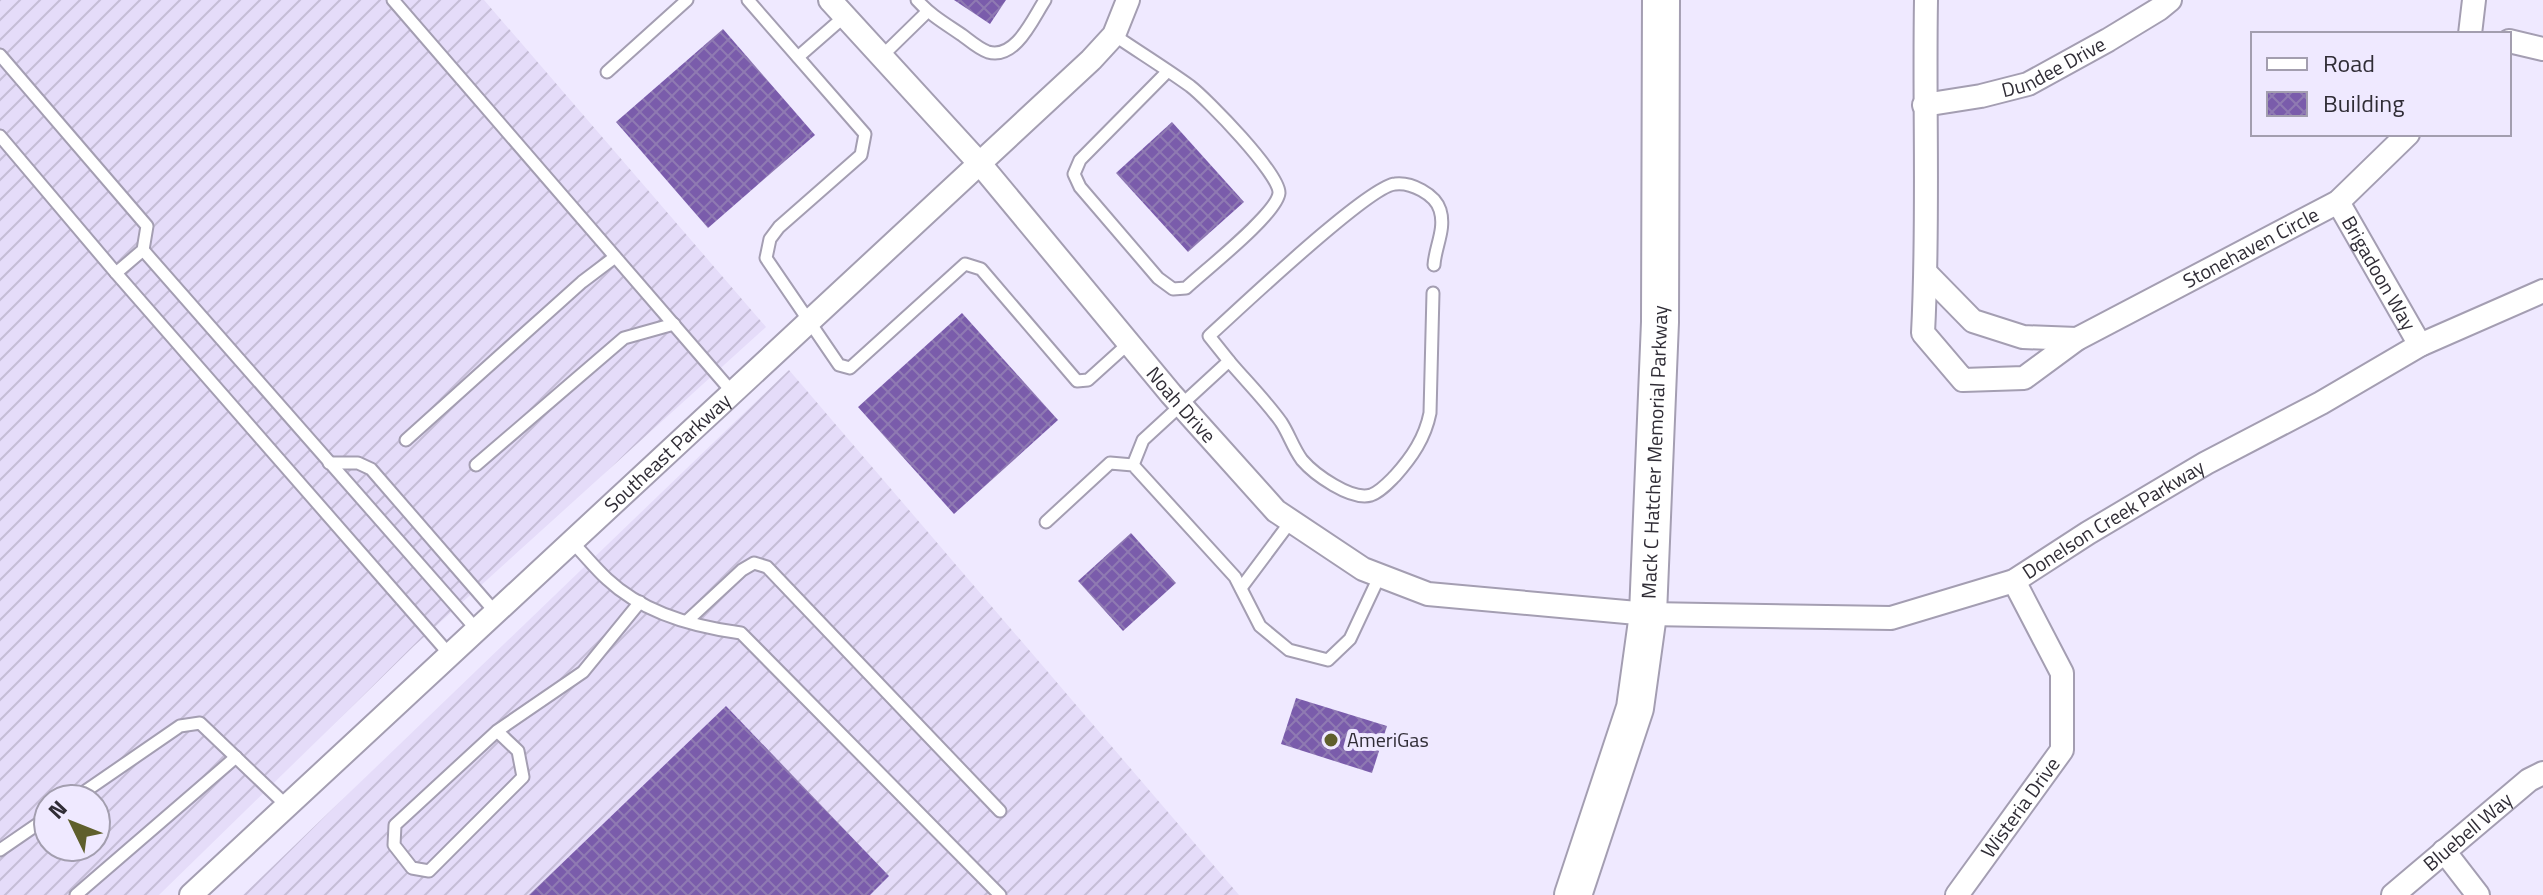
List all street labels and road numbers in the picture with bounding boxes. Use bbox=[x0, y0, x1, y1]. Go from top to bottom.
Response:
street label: Dundee Drive bbox=[1998, 28, 2111, 105]
street label: Stonehaven Circle bbox=[2177, 199, 2324, 296]
street label: Brigadoon Way bbox=[2334, 210, 2425, 336]
street label: Mack C Hatcher Memorial Parkway bbox=[1633, 305, 1675, 599]
street label: Noah Drive bbox=[1139, 359, 1224, 450]
street label: Southeast Parkway bbox=[597, 385, 738, 520]
street label: Donelson Creek Parkway bbox=[2016, 451, 2210, 587]
street label: Wisteria Drive bbox=[1973, 750, 2067, 864]
street label: Bluebell Way bbox=[2416, 784, 2519, 878]

